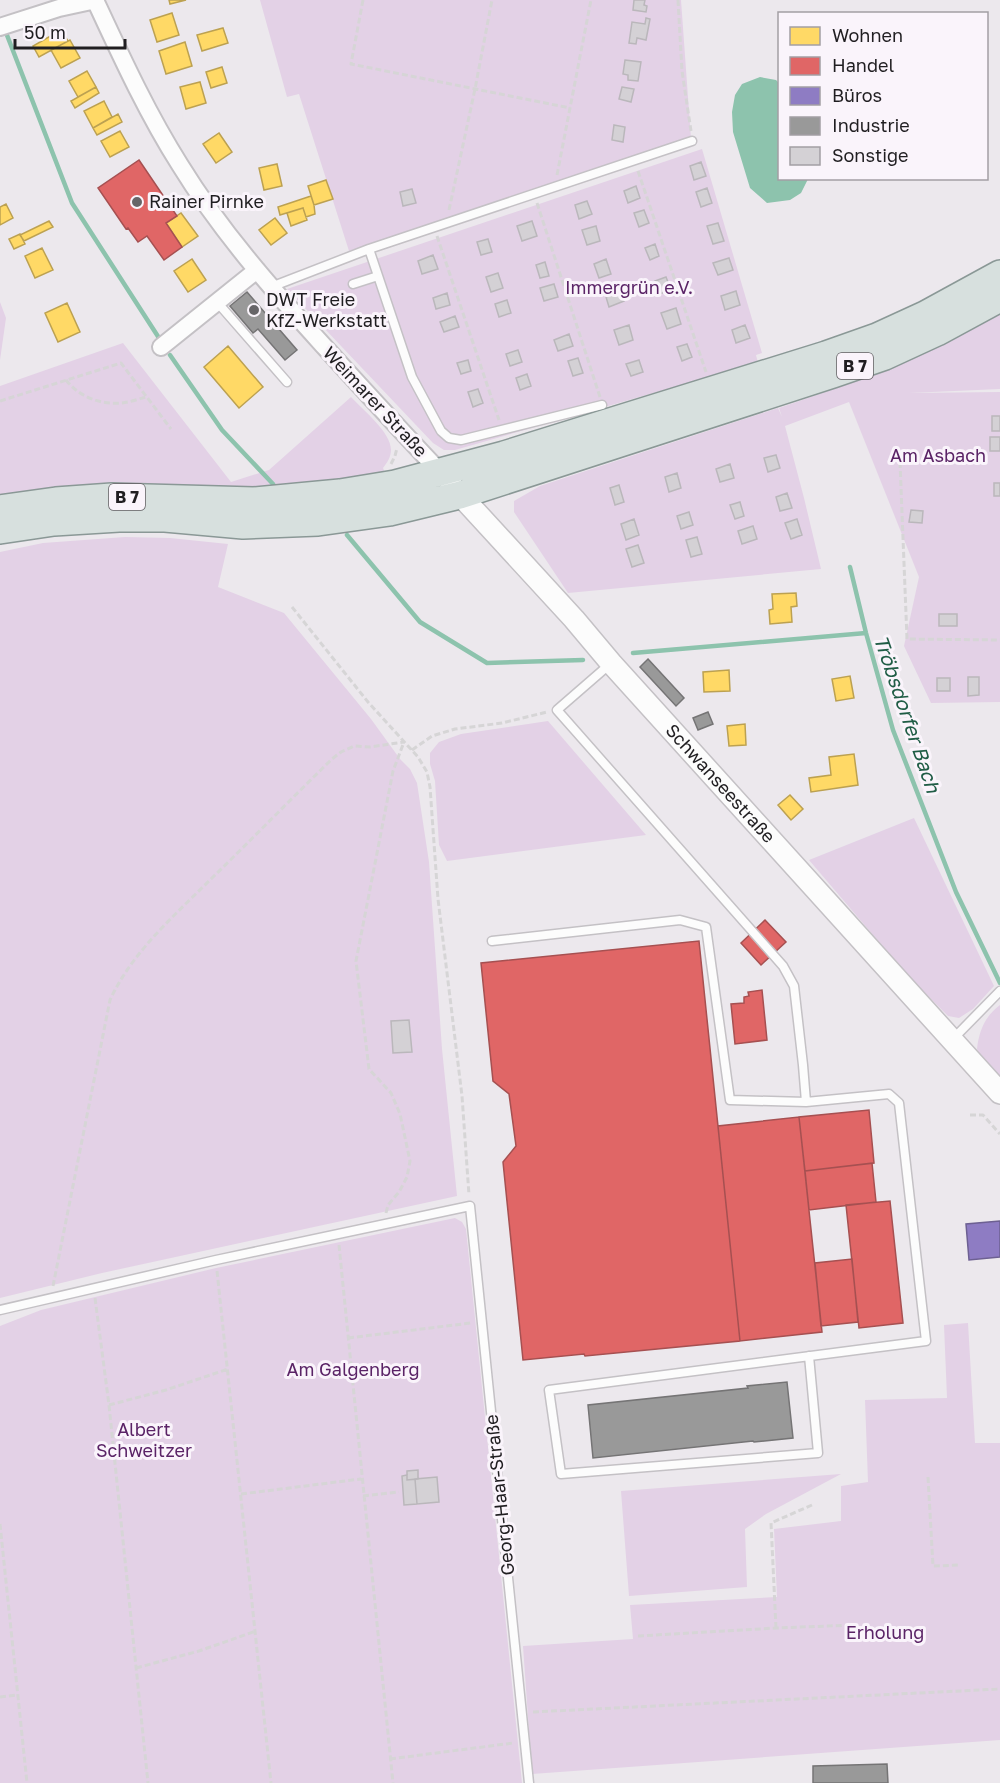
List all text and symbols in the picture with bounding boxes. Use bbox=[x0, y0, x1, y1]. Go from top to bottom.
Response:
scale bar bbox=[15, 12, 124, 50]
legend bbox=[778, 12, 988, 180]
text: 50 m bbox=[24, 21, 66, 43]
text: Wohnen bbox=[832, 24, 903, 46]
text: Handel bbox=[832, 54, 894, 76]
text: Büros bbox=[832, 84, 882, 106]
text: Industrie bbox=[832, 114, 910, 136]
text: Sonstige bbox=[832, 144, 908, 166]
place label: Rainer Pirnke bbox=[149, 190, 264, 212]
marker: Rainer Pirnke bbox=[130, 195, 144, 209]
park label: Immergrün e.V. bbox=[565, 276, 693, 298]
place label: DWT Freie KfZ-Werkstatt bbox=[266, 288, 387, 331]
marker: DWT Freie KfZ-Werkstatt bbox=[247, 303, 261, 317]
street label: Weimarer Straße bbox=[319, 342, 433, 461]
road number: B 7 bbox=[837, 353, 873, 379]
park label: Am Asbach bbox=[890, 444, 986, 466]
road number: B 7 bbox=[109, 484, 145, 510]
water label: Tröbsdorfer Bach bbox=[870, 632, 946, 796]
street label: Schwanseestraße bbox=[661, 719, 780, 847]
park label: Am Galgenberg bbox=[287, 1358, 419, 1380]
street label: Georg-Haar-Straße bbox=[480, 1414, 518, 1577]
park label: Albert Schweitzer bbox=[96, 1418, 192, 1461]
park label: Erholung bbox=[846, 1621, 924, 1643]

